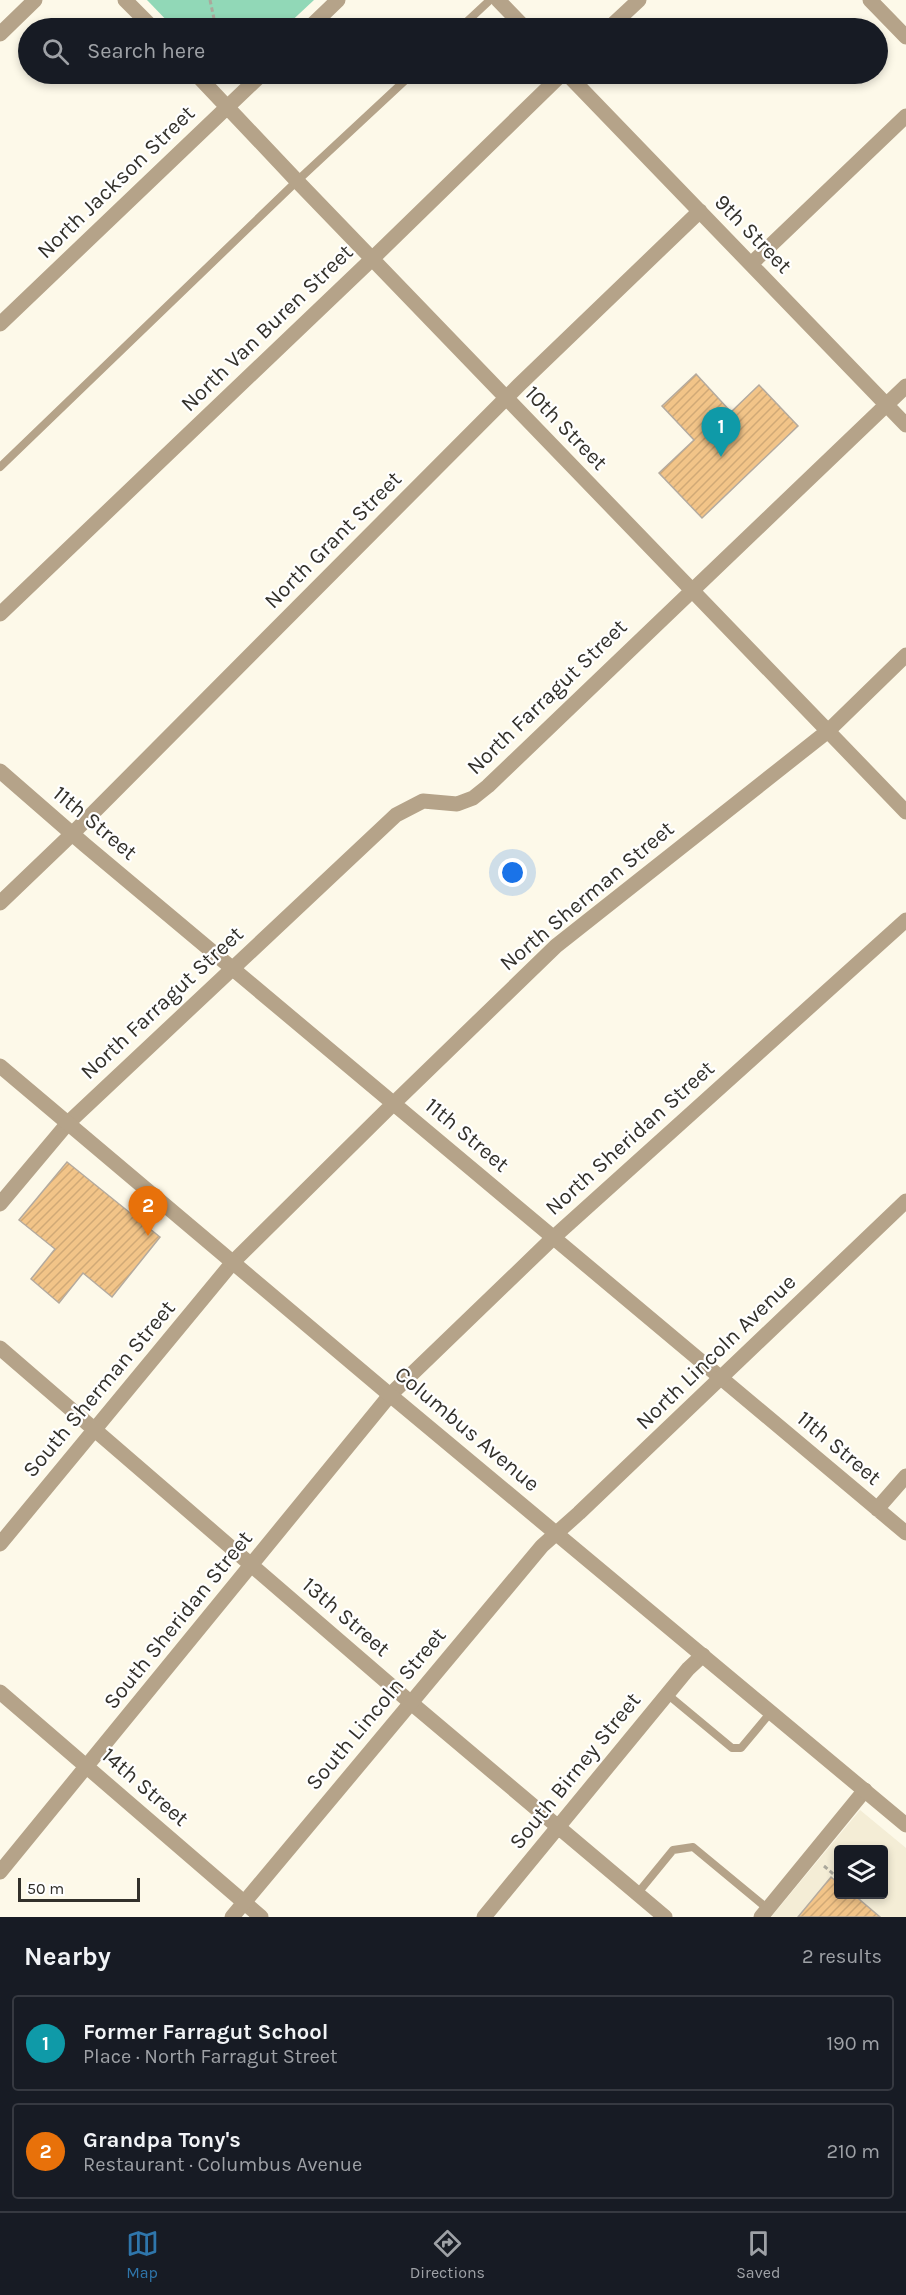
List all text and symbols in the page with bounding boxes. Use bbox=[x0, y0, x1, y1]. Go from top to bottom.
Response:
search box bbox=[18, 18, 888, 84]
icon: search bbox=[39, 35, 72, 68]
text: Search here bbox=[87, 38, 205, 64]
street label: North Jackson Street bbox=[32, 100, 200, 264]
street label: 9th Street bbox=[709, 189, 797, 279]
street label: North Van Buren Street bbox=[176, 239, 358, 417]
street label: 10th Street bbox=[519, 380, 613, 476]
pin: 1 bbox=[702, 408, 740, 457]
street label: North Grant Street bbox=[259, 466, 407, 614]
street label: North Farragut Street bbox=[462, 614, 632, 780]
street label: 11th Street bbox=[48, 780, 142, 866]
street label: North Sherman Street bbox=[495, 816, 679, 976]
your location bbox=[498, 858, 527, 887]
street label: North Farragut Street bbox=[75, 921, 249, 1085]
street label: North Sheridan Street bbox=[540, 1055, 720, 1221]
street label: 11th Street bbox=[420, 1092, 514, 1178]
pin: 2 bbox=[128, 1186, 168, 1236]
street label: North Lincoln Avenue bbox=[631, 1269, 801, 1435]
street label: South Sherman Street bbox=[17, 1295, 181, 1483]
street label: Columbus Avenue bbox=[389, 1361, 545, 1497]
street label: 11th Street bbox=[792, 1405, 886, 1491]
street label: South Sheridan Street bbox=[98, 1526, 258, 1714]
street label: 13th Street bbox=[297, 1572, 395, 1662]
street label: South Lincoln Street bbox=[300, 1623, 452, 1795]
street label: South Birney Street bbox=[504, 1687, 646, 1855]
street label: 14th Street bbox=[96, 1742, 194, 1832]
map controls bbox=[834, 1845, 888, 1899]
button: layers bbox=[834, 1845, 888, 1899]
scale bar bbox=[18, 1875, 140, 1902]
text: 50 m bbox=[27, 1879, 64, 1898]
text: Nearby bbox=[24, 1941, 111, 1972]
text: 2 results bbox=[802, 1945, 882, 1968]
text: Former Farragut School bbox=[83, 2019, 328, 2045]
text: 1 bbox=[42, 2032, 49, 2055]
text: 190 m bbox=[826, 2032, 880, 2055]
text: Place · North Farragut Street bbox=[83, 2045, 338, 2068]
text: Grandpa Tony's bbox=[83, 2127, 241, 2153]
text: 2 bbox=[39, 2140, 52, 2163]
text: 210 m bbox=[826, 2140, 880, 2163]
text: Restaurant · Columbus Avenue bbox=[83, 2153, 362, 2176]
tab: Map bbox=[126, 2227, 159, 2282]
tab: Directions bbox=[410, 2227, 485, 2282]
tab: Saved bbox=[736, 2227, 780, 2282]

